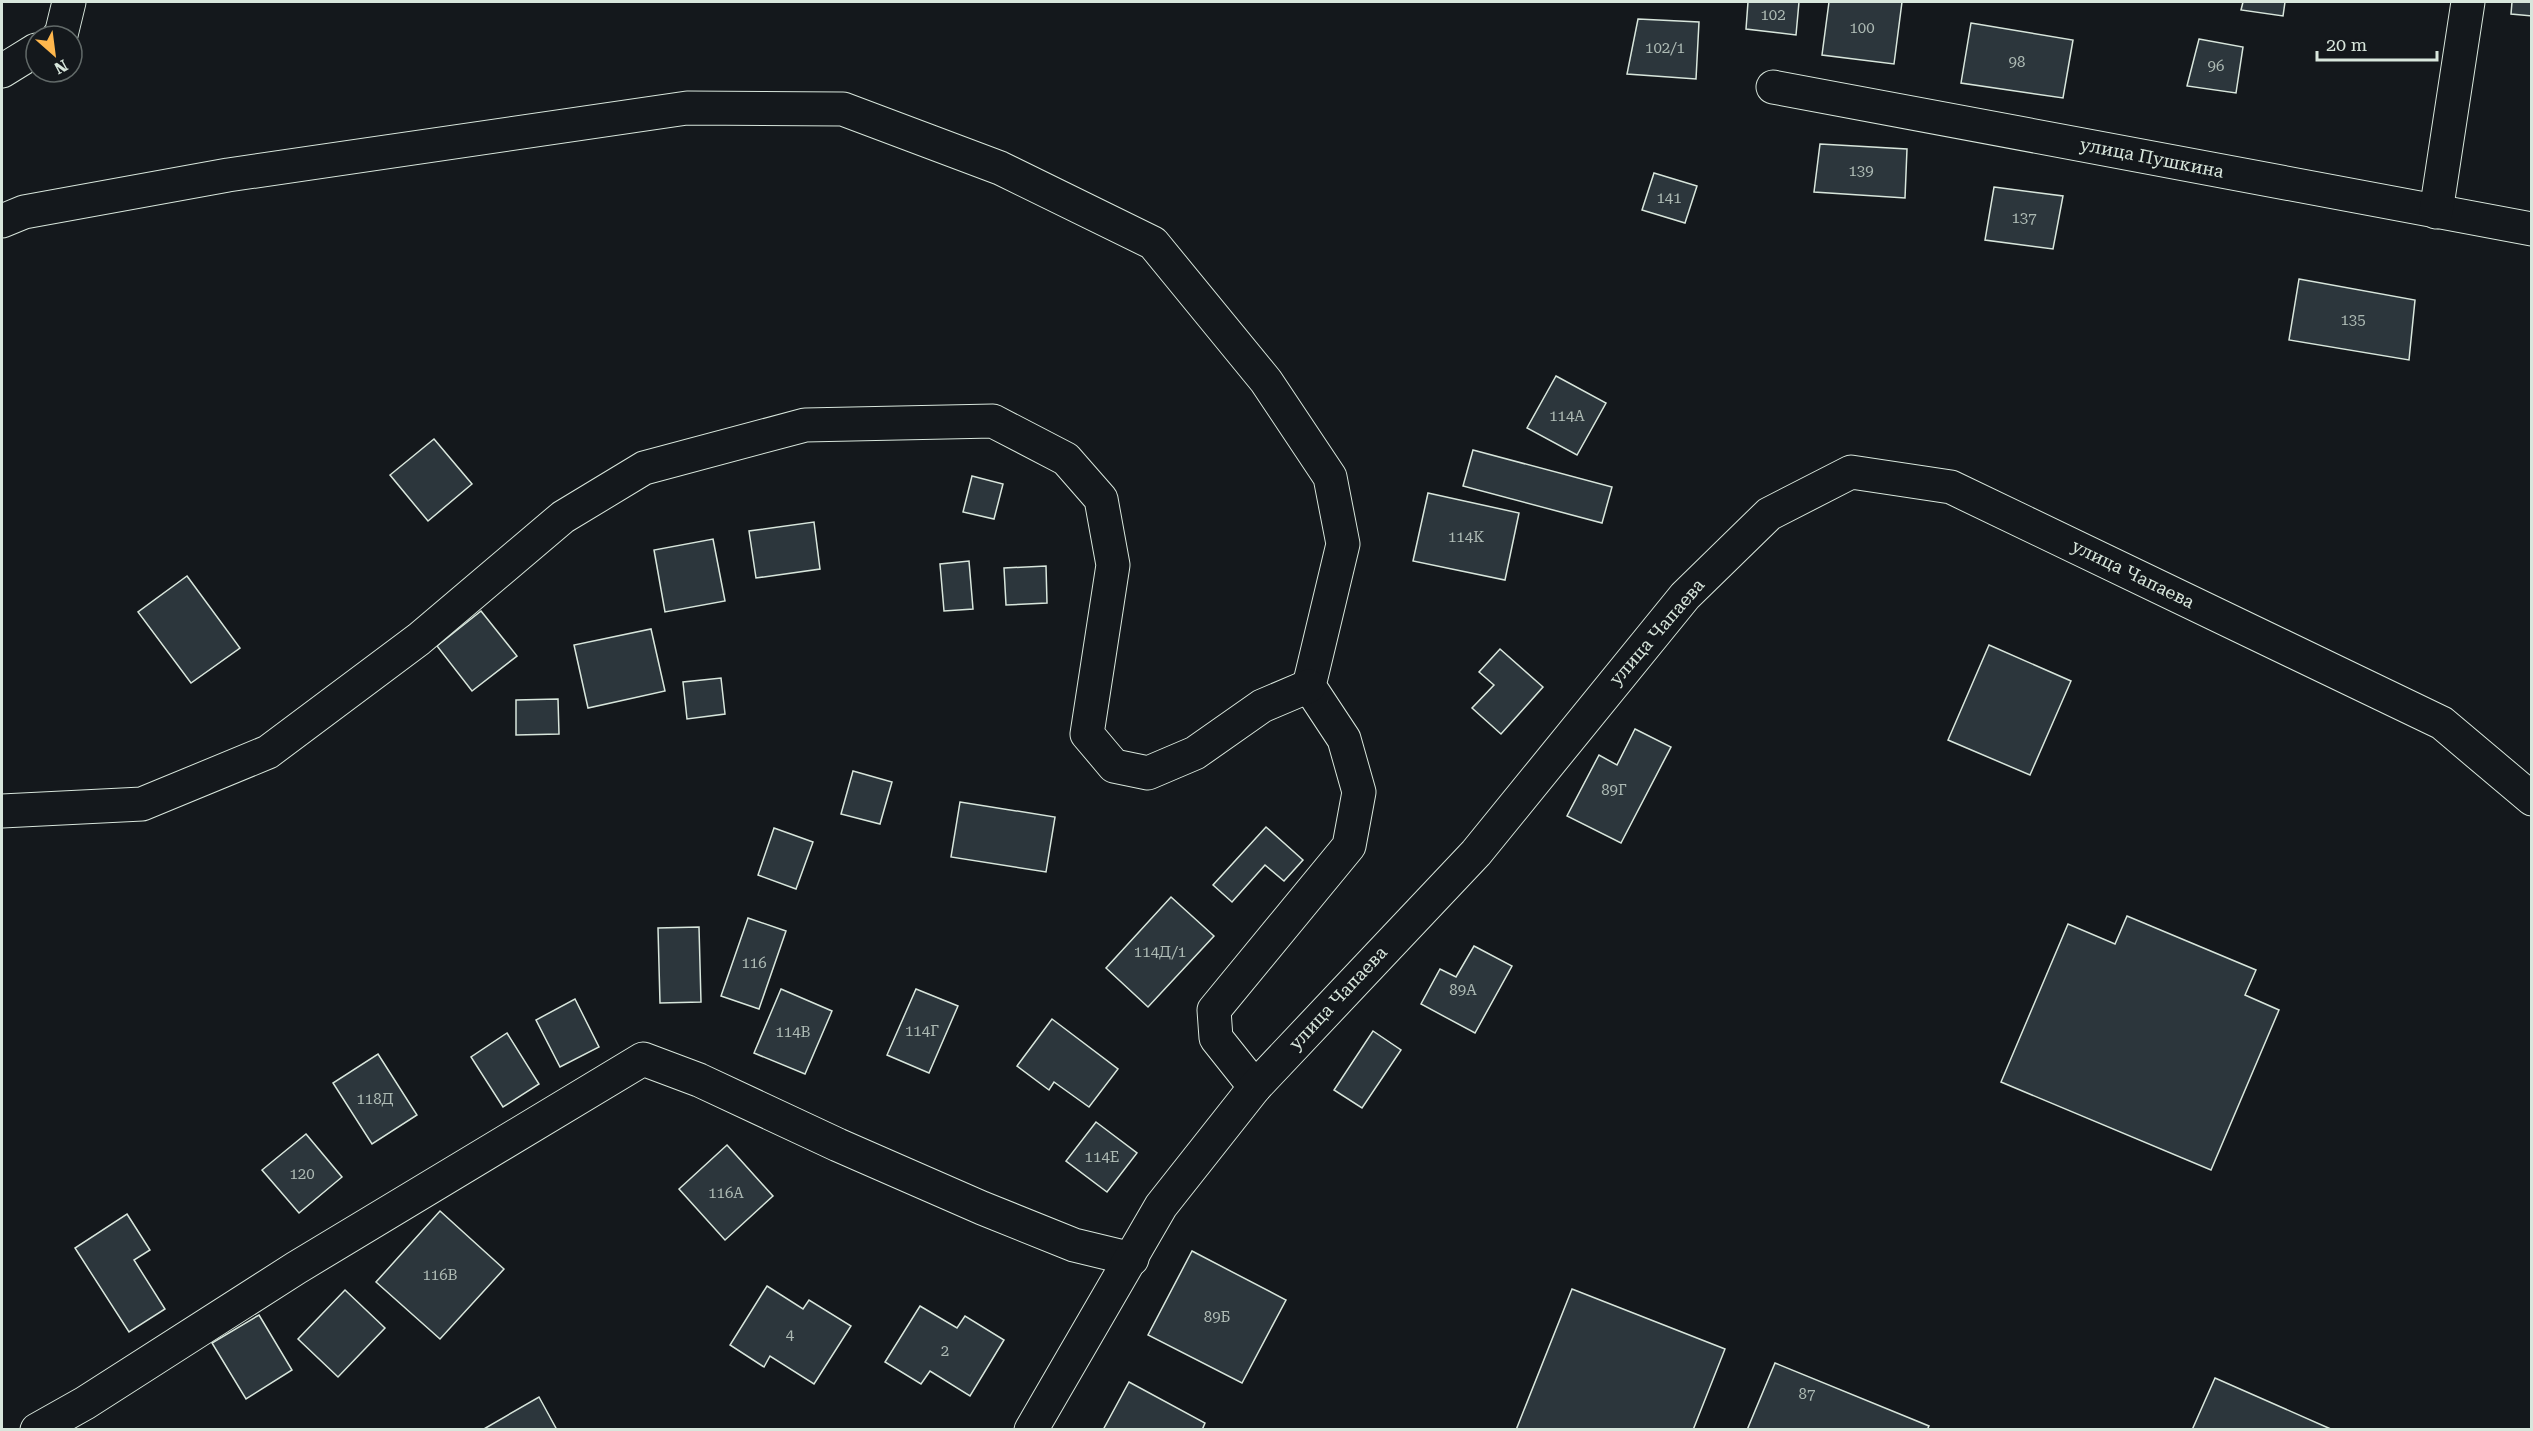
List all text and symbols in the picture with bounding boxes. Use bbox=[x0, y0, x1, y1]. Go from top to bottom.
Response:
house number: 102 bbox=[1760, 6, 1786, 24]
house number: 100 bbox=[1849, 19, 1875, 37]
north arrow bbox=[24, 24, 84, 84]
scale bar bbox=[2317, 24, 2437, 62]
text: 20 m bbox=[2326, 34, 2367, 55]
house number: 102/1 bbox=[1645, 39, 1685, 57]
house number: 98 bbox=[2009, 53, 2025, 71]
text: N bbox=[51, 56, 71, 78]
house number: 96 bbox=[2208, 57, 2224, 75]
street label: улица Пушкина bbox=[2078, 133, 2226, 182]
house number: 139 bbox=[1848, 162, 1874, 180]
house number: 141 bbox=[1656, 189, 1682, 207]
house number: 137 bbox=[2011, 209, 2037, 227]
house number: 135 bbox=[2340, 311, 2366, 329]
house number: 114А bbox=[1549, 407, 1585, 425]
house number: 114К bbox=[1448, 528, 1484, 546]
street label: улица Чапаева bbox=[2068, 535, 2198, 612]
street label: улица Чапаева bbox=[1605, 574, 1709, 689]
house number: 89Г bbox=[1601, 781, 1627, 799]
street label: улица Чапаева bbox=[1284, 941, 1391, 1054]
house number: 114Д/1 bbox=[1134, 943, 1186, 961]
house number: 116 bbox=[741, 954, 767, 972]
house number: 89А bbox=[1449, 981, 1477, 999]
house number: 114Г bbox=[905, 1022, 939, 1040]
house number: 114В bbox=[775, 1023, 811, 1041]
house number: 118Д bbox=[356, 1090, 394, 1108]
house number: 114Е bbox=[1085, 1148, 1119, 1166]
house number: 120 bbox=[289, 1165, 315, 1183]
house number: 116А bbox=[708, 1184, 744, 1202]
house number: 116В bbox=[422, 1266, 458, 1284]
house number: 89Б bbox=[1204, 1308, 1231, 1326]
house number: 4 bbox=[786, 1326, 795, 1344]
house number: 2 bbox=[941, 1342, 949, 1360]
house number: 87 bbox=[1799, 1385, 1815, 1403]

